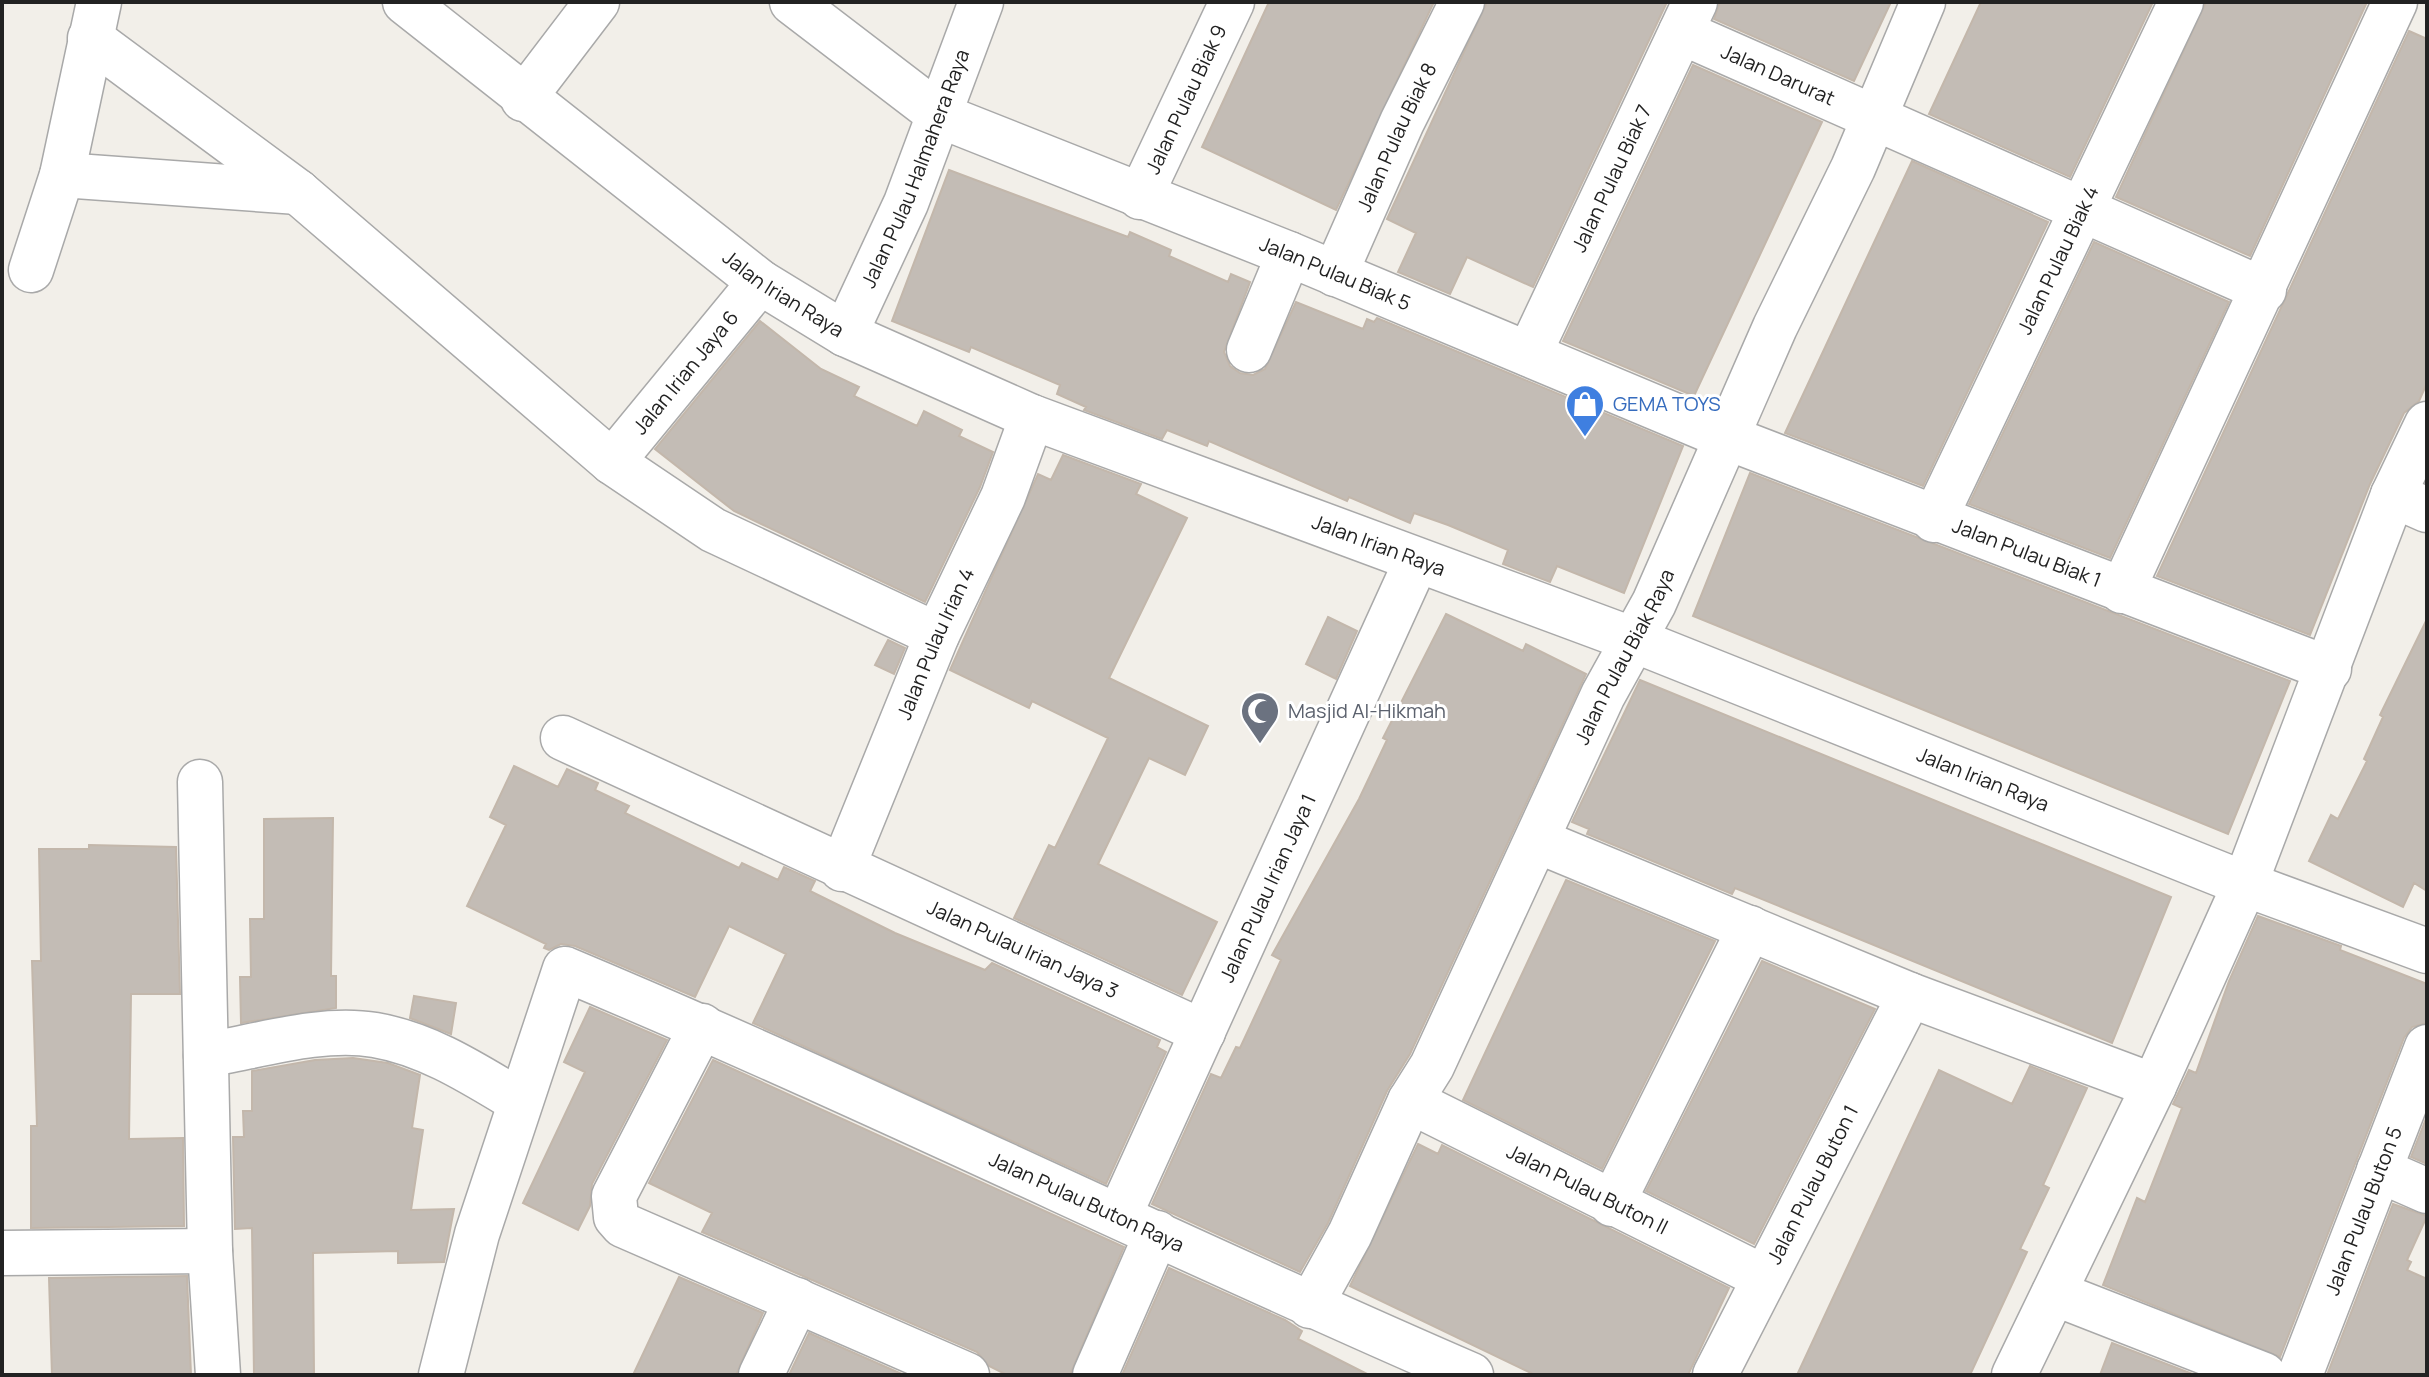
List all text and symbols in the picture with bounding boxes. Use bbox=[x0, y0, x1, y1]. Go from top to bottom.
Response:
street label: Jalan Pulau Biak 9 bbox=[1139, 20, 1232, 178]
street label: Jalan Darurat bbox=[1717, 37, 1839, 111]
street label: Jalan Pulau Halmahera Raya bbox=[854, 45, 975, 292]
street label: Jalan Pulau Biak 8 bbox=[1350, 58, 1443, 216]
street label: Jalan Pulau Biak 7 bbox=[1565, 100, 1658, 256]
street label: Jalan Pulau Biak 4 bbox=[2011, 181, 2104, 339]
street label: Jalan Pulau Biak 5 bbox=[1256, 230, 1415, 316]
street label: Jalan Irian Raya bbox=[717, 244, 849, 343]
street label: Jalan Irian Jaya 6 bbox=[626, 304, 744, 440]
shop icon: GEMA TOYS bbox=[1564, 383, 1606, 438]
place label: GEMA TOYS bbox=[1613, 390, 1721, 417]
street label: Jalan Irian Raya bbox=[1308, 508, 1449, 582]
street label: Jalan Pulau Biak 1 bbox=[1949, 511, 2105, 593]
street label: Jalan Pulau Irian 4 bbox=[890, 563, 980, 723]
street label: Jalan Pulau Biak Raya bbox=[1568, 565, 1680, 749]
mosque icon: Masjid Al-Hikmah bbox=[1239, 690, 1281, 745]
place label: Masjid Al-Hikmah bbox=[1288, 697, 1446, 724]
street label: Jalan Irian Raya bbox=[1913, 740, 2053, 817]
street label: Jalan Pulau Irian Jaya 1 bbox=[1213, 789, 1322, 987]
street label: Jalan Pulau Irian Jaya 3 bbox=[923, 893, 1123, 1004]
street label: Jalan Pulau Buton 1 bbox=[1760, 1100, 1864, 1268]
street label: Jalan Pulau Buton 5 bbox=[2318, 1122, 2408, 1299]
street label: Jalan Pulau Buton ll bbox=[1502, 1137, 1672, 1240]
street label: Jalan Pulau Buton Raya bbox=[985, 1145, 1189, 1258]

